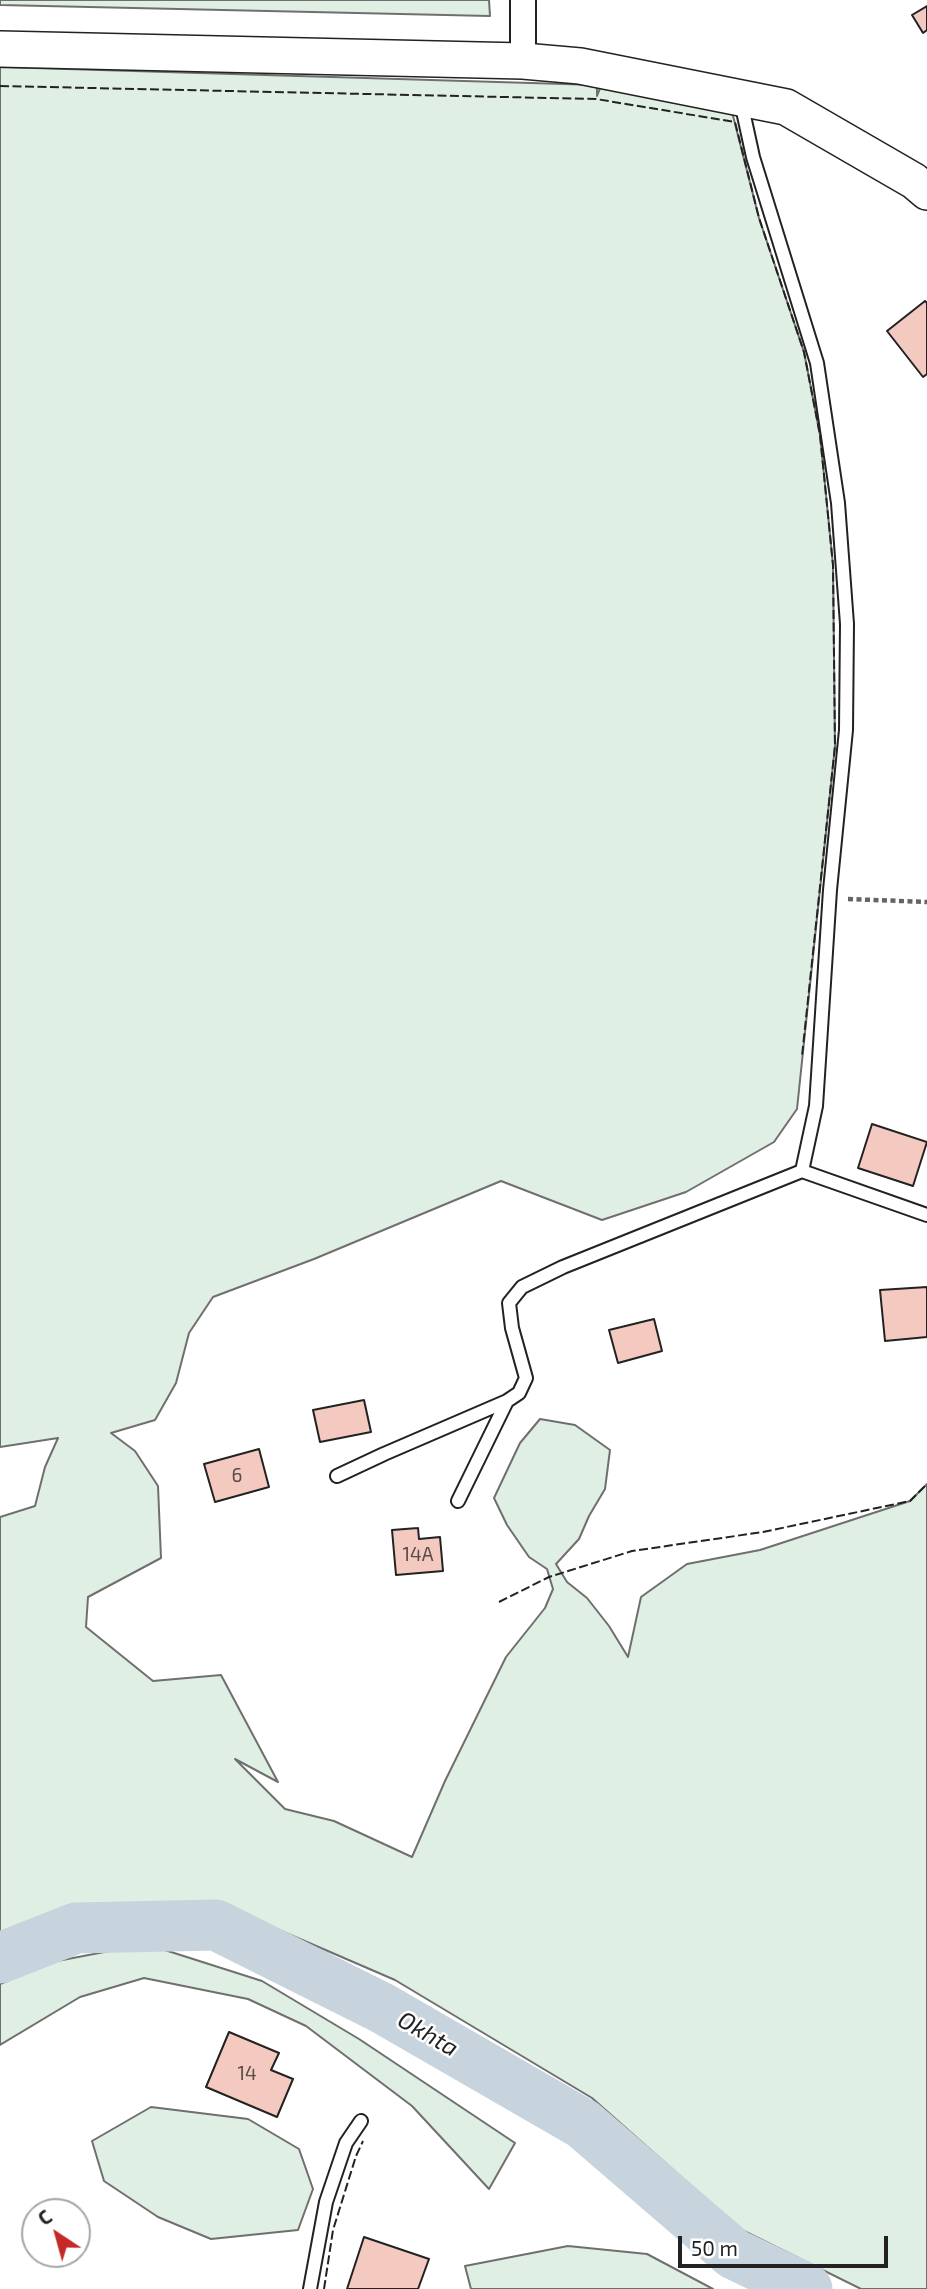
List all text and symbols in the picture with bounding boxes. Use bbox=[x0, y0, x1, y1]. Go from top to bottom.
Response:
house number: 6 bbox=[232, 1465, 242, 1487]
house number: 14А bbox=[402, 1544, 434, 1566]
water label: Okhta bbox=[393, 2005, 463, 2063]
house number: 14 bbox=[237, 2063, 257, 2085]
north arrow bbox=[21, 2198, 91, 2268]
text: С bbox=[33, 2205, 56, 2230]
scale bar bbox=[682, 2222, 892, 2266]
text: 50 m bbox=[691, 2235, 738, 2260]

